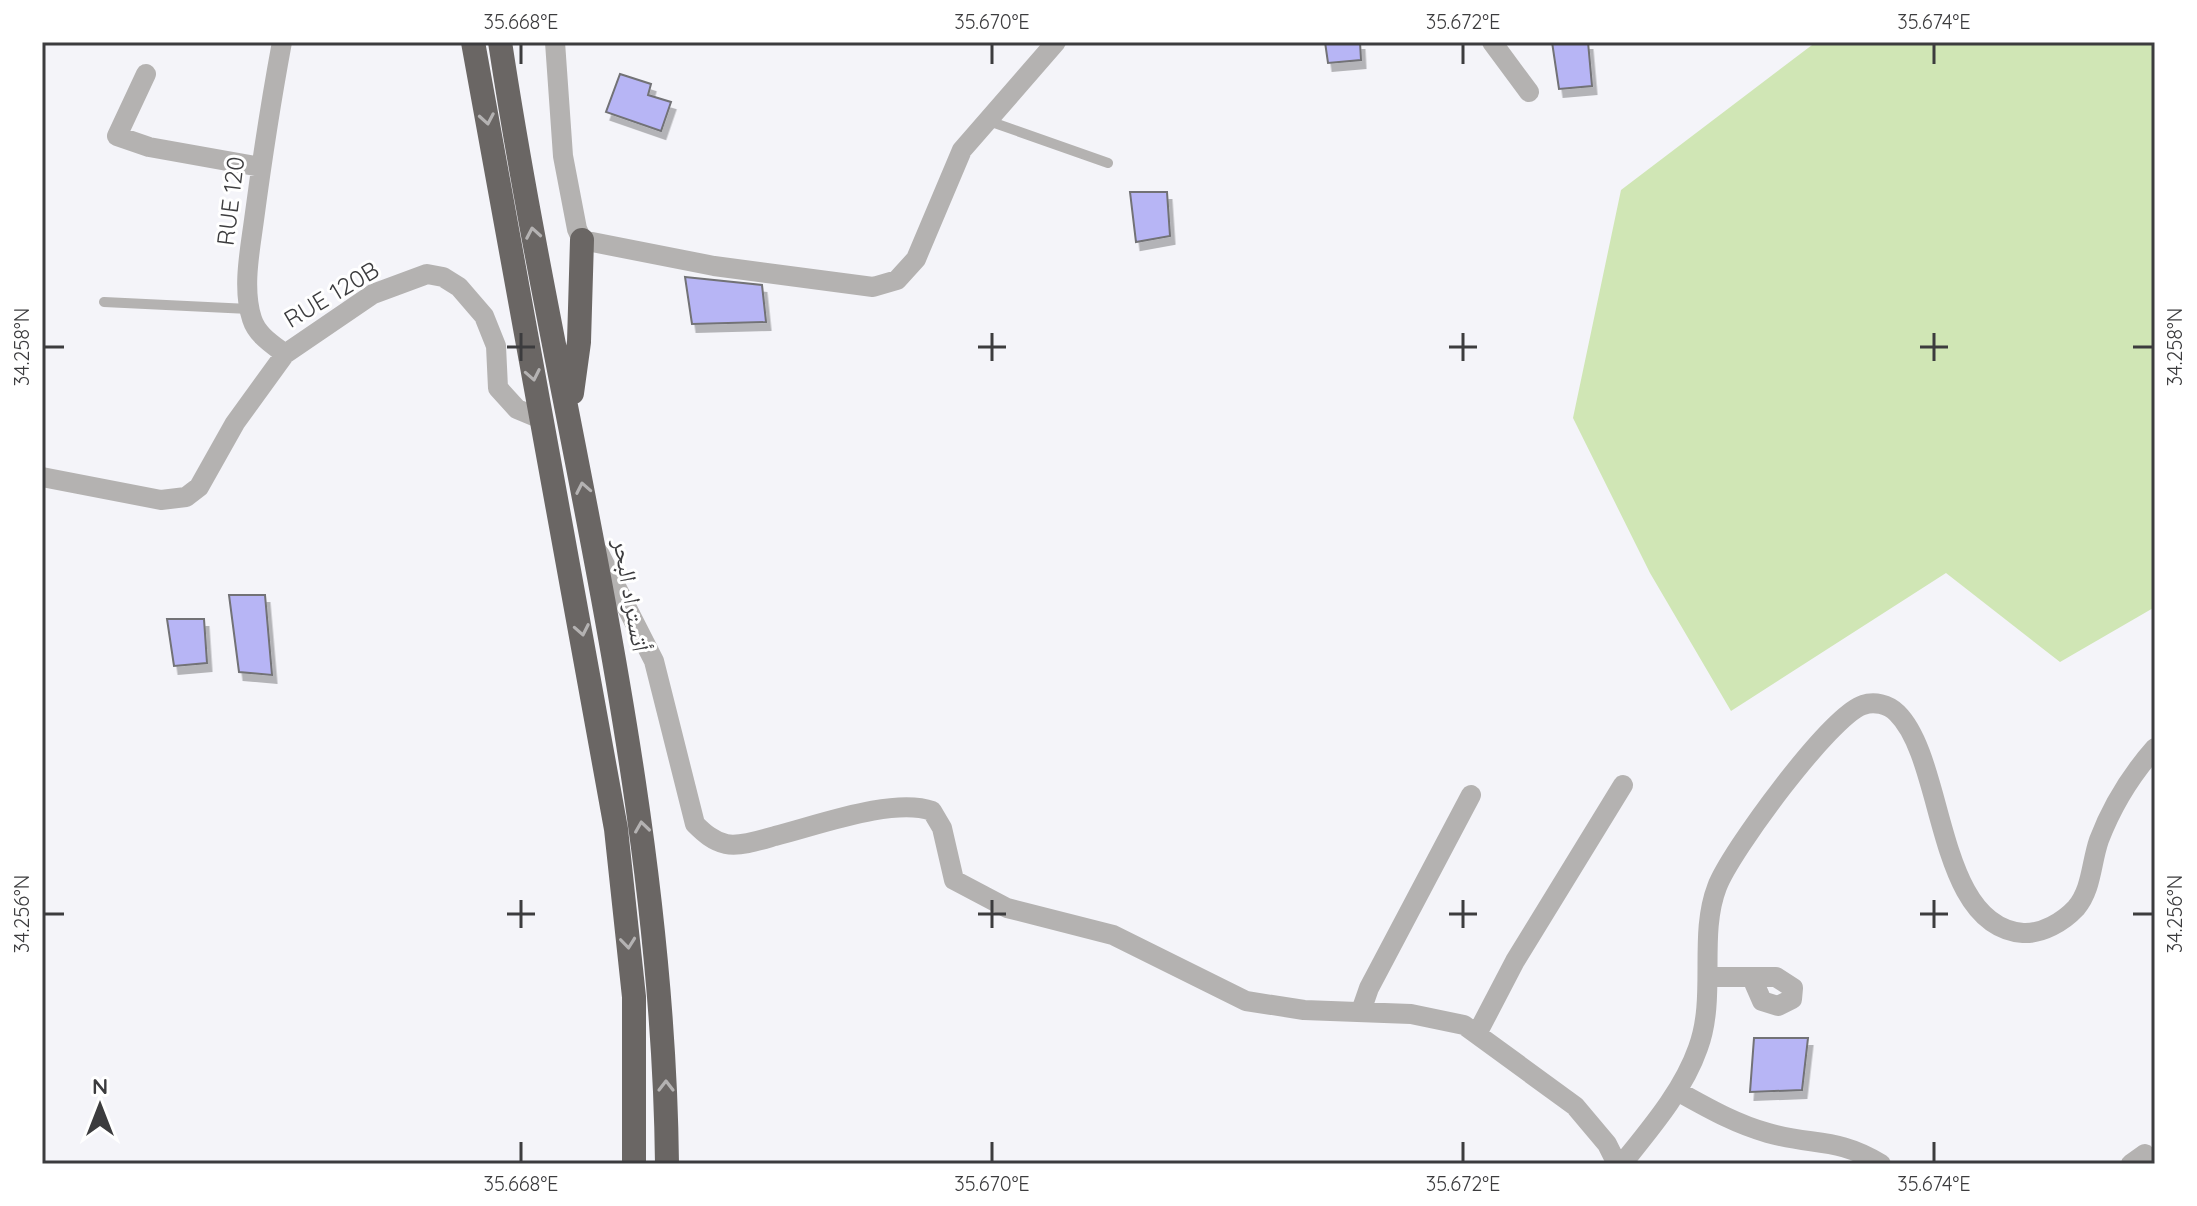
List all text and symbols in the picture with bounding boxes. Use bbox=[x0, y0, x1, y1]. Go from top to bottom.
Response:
text: 35.668°E bbox=[484, 9, 558, 34]
text: 35.670°E bbox=[954, 9, 1030, 34]
text: 35.672°E bbox=[1426, 9, 1500, 34]
text: 35.674°E bbox=[1897, 9, 1971, 34]
one-way arrow bbox=[477, 112, 494, 126]
street label: RUE 120 bbox=[210, 155, 250, 247]
one-way arrow bbox=[525, 227, 542, 240]
street label: RUE 120B bbox=[278, 254, 384, 334]
text: 34.258°N bbox=[9, 308, 34, 386]
text: 34.258°N bbox=[2162, 308, 2187, 386]
one-way arrow bbox=[524, 368, 541, 381]
one-way arrow bbox=[576, 482, 593, 495]
street label: أتستراد البحر bbox=[607, 535, 657, 654]
one-way arrow bbox=[572, 623, 589, 637]
one-way arrow bbox=[634, 820, 651, 834]
text: 34.256°N bbox=[9, 875, 34, 953]
text: 34.256°N bbox=[2162, 875, 2187, 953]
one-way arrow bbox=[619, 936, 636, 949]
north arrow bbox=[60, 1066, 140, 1146]
text: N bbox=[92, 1072, 108, 1100]
one-way arrow bbox=[657, 1079, 675, 1092]
text: 35.668°E bbox=[484, 1171, 558, 1196]
text: 35.670°E bbox=[954, 1171, 1030, 1196]
text: 35.672°E bbox=[1426, 1171, 1500, 1196]
text: 35.674°E bbox=[1897, 1171, 1971, 1196]

